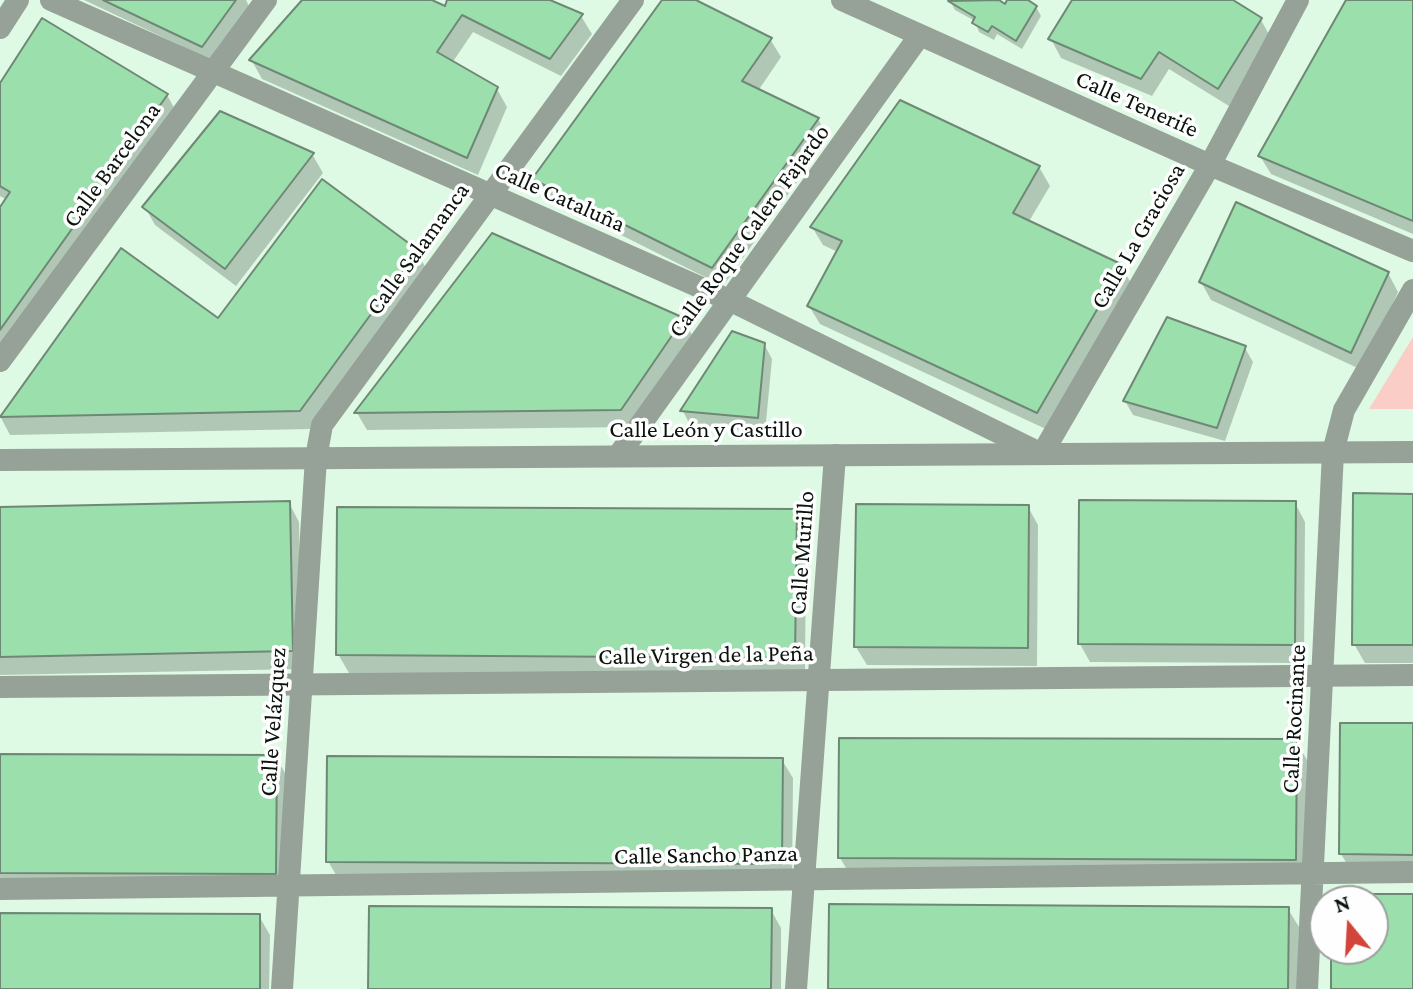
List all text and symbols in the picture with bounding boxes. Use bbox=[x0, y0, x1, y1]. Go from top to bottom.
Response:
street label: Calle Tenerife bbox=[1071, 64, 1203, 144]
street label: Calle Barcelona bbox=[57, 97, 167, 233]
street label: Calle Roque Calero Fajardo bbox=[662, 119, 836, 343]
street label: Calle Cataluña bbox=[490, 155, 630, 239]
street label: Calle La Graciosa bbox=[1085, 158, 1191, 314]
street label: Calle Salamanca bbox=[360, 177, 476, 321]
street label: Calle León y Castillo bbox=[609, 416, 803, 444]
street label: Calle Murillo bbox=[783, 490, 821, 616]
street label: Calle Virgen de la Peña bbox=[598, 639, 814, 671]
street label: Calle Rocinante bbox=[1276, 644, 1312, 794]
street label: Calle Velázquez bbox=[253, 647, 293, 797]
street label: Calle Sancho Panza bbox=[614, 839, 798, 871]
north arrow bbox=[1309, 885, 1389, 965]
text: N bbox=[1331, 889, 1353, 918]

